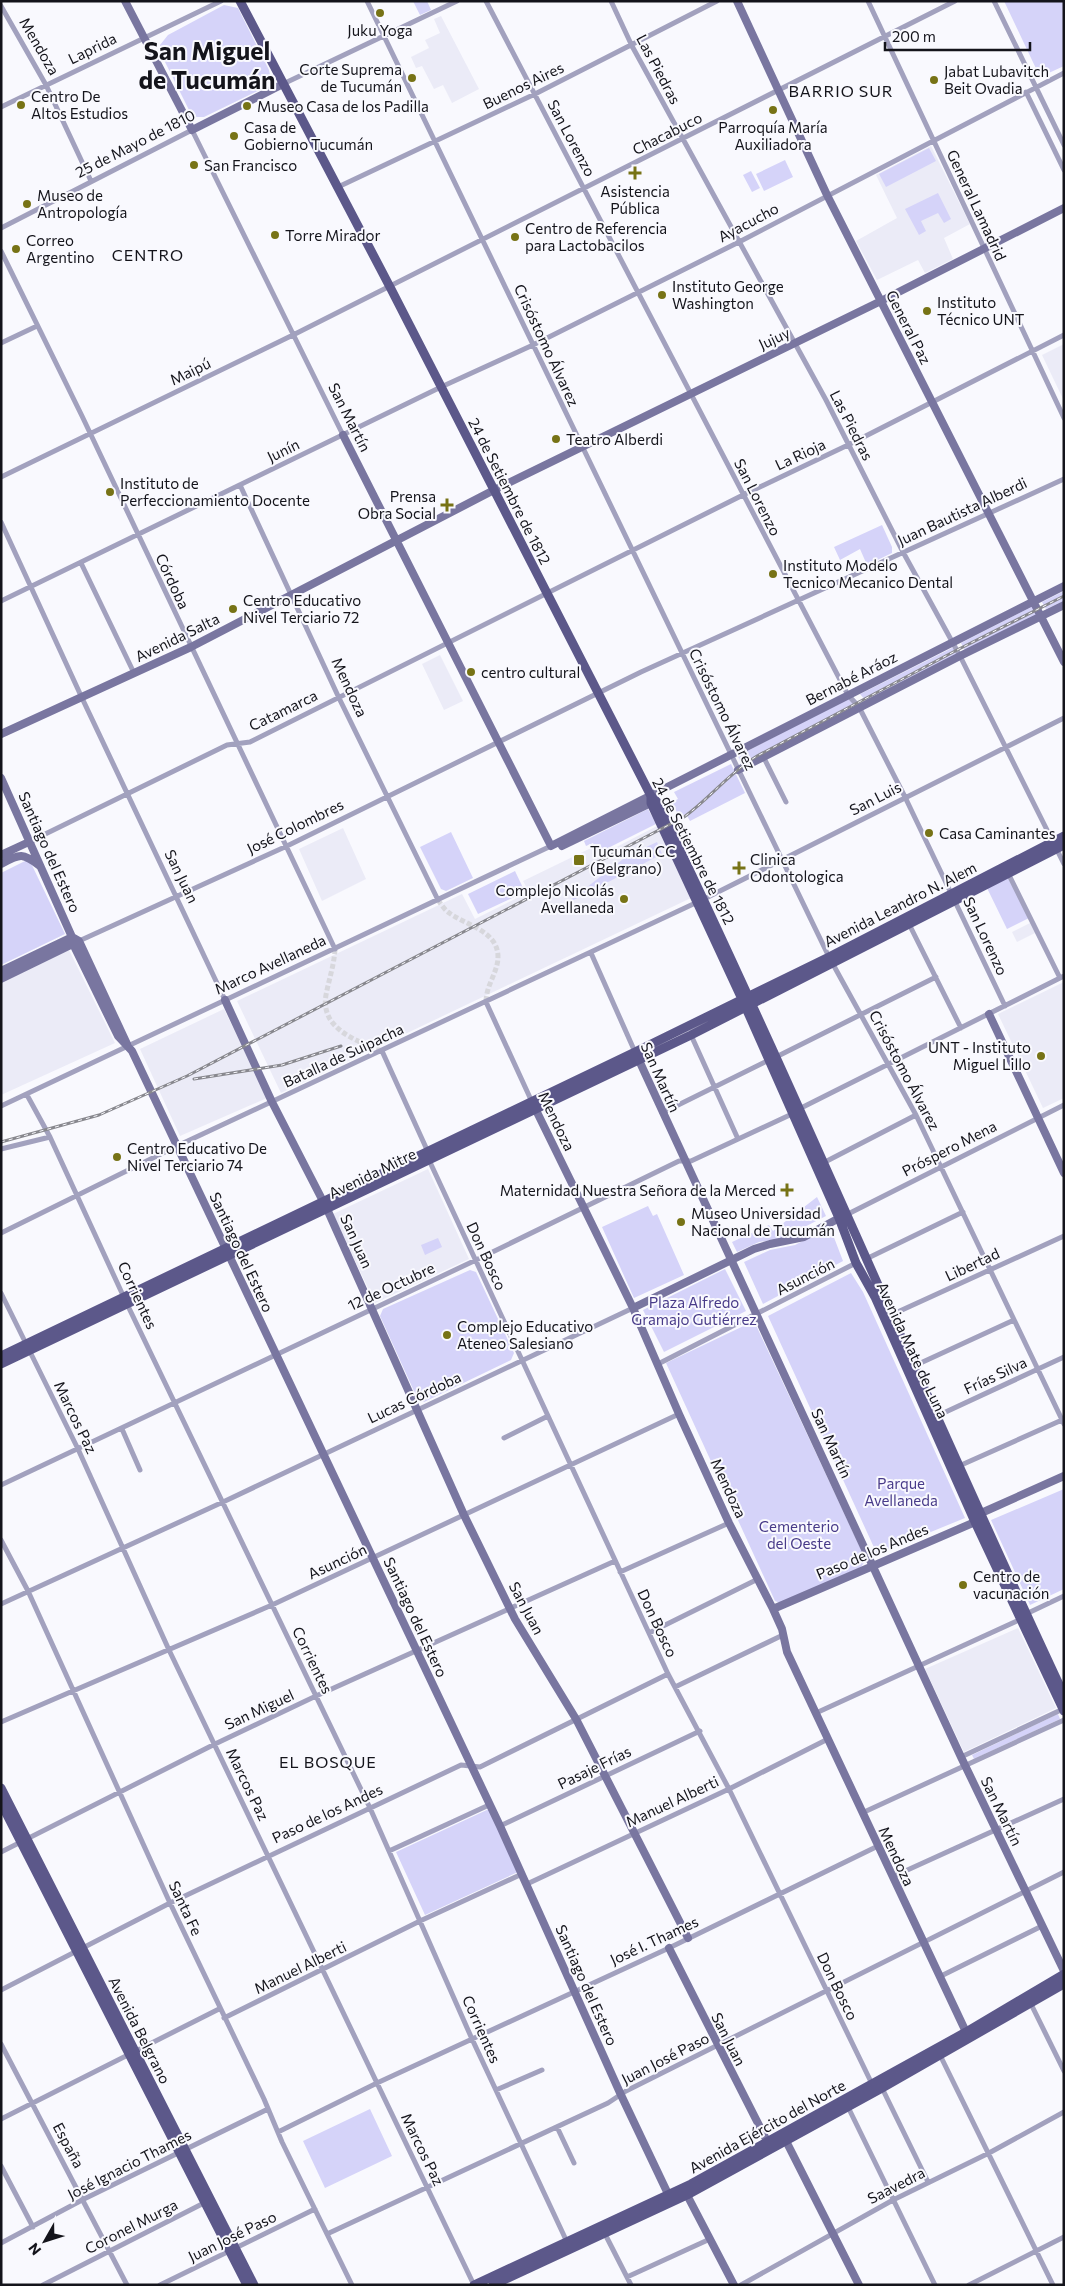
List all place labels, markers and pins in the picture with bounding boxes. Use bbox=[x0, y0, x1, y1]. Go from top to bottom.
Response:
marker: Juku Yoga bbox=[374, 7, 386, 19]
place label: Juku Yoga bbox=[347, 21, 413, 39]
place label: Corte Suprema de Tucumán bbox=[299, 60, 402, 95]
place label: Jabat Lubavitch Beit Ovadia bbox=[944, 62, 1049, 97]
marker: Corte Suprema de Tucumán bbox=[406, 72, 418, 84]
marker: Jabat Lubavitch Beit Ovadia bbox=[928, 74, 940, 86]
place label: Centro De Altos Estudios bbox=[31, 87, 128, 122]
place label: Museo Casa de los Padilla bbox=[257, 97, 429, 115]
marker: Centro De Altos Estudios bbox=[15, 99, 27, 111]
marker: Museo Casa de los Padilla bbox=[241, 100, 253, 112]
marker: Parroquía María Auxiliadora bbox=[767, 104, 779, 116]
place label: Casa de Gobierno Tucumán bbox=[244, 118, 373, 153]
place label: Parroquía María Auxiliadora bbox=[718, 118, 828, 153]
marker: Casa de Gobierno Tucumán bbox=[228, 130, 240, 142]
place label: San Francisco bbox=[204, 156, 297, 174]
marker: San Francisco bbox=[188, 159, 200, 171]
marker: Asistencia Pública bbox=[628, 166, 642, 180]
place label: Asistencia Pública bbox=[600, 182, 670, 217]
place label: Museo de Antropología bbox=[37, 186, 127, 221]
marker: Museo de Antropología bbox=[21, 198, 33, 210]
place label: Centro de Referencia para Lactobacilos bbox=[525, 219, 667, 254]
place label: Torre Mirador bbox=[285, 226, 380, 244]
marker: Torre Mirador bbox=[269, 229, 281, 241]
place label: Correo Argentino bbox=[26, 231, 94, 266]
marker: Centro de Referencia para Lactobacilos bbox=[509, 231, 521, 243]
marker: Correo Argentino bbox=[10, 243, 22, 255]
place label: Instituto George Washington bbox=[672, 277, 784, 312]
marker: Instituto George Washington bbox=[656, 289, 668, 301]
place label: Instituto Técnico UNT bbox=[937, 293, 1025, 328]
marker: Instituto Técnico UNT bbox=[921, 305, 933, 317]
place label: Teatro Alberdi bbox=[566, 430, 663, 448]
marker: Teatro Alberdi bbox=[550, 433, 562, 445]
place label: Instituto de Perfeccionamiento Docente bbox=[120, 474, 310, 509]
marker: Instituto de Perfeccionamiento Docente bbox=[104, 486, 116, 498]
place label: Prensa Obra Social bbox=[358, 487, 436, 522]
marker: Prensa Obra Social bbox=[440, 498, 454, 512]
place label: Instituto Modelo Tecnico Mecanico Dental bbox=[783, 556, 953, 591]
marker: Instituto Modelo Tecnico Mecanico Dental bbox=[767, 568, 779, 580]
place label: Centro Educativo Nivel Terciario 72 bbox=[243, 591, 361, 626]
marker: Centro Educativo Nivel Terciario 72 bbox=[227, 603, 239, 615]
place label: centro cultural bbox=[481, 663, 580, 681]
marker: centro cultural bbox=[465, 666, 477, 678]
place label: Casa Caminantes bbox=[939, 824, 1056, 842]
marker: Casa Caminantes bbox=[923, 827, 935, 839]
place label: Tucumán CC (Belgrano) bbox=[590, 842, 675, 877]
place label: Clinica Odontologica bbox=[750, 850, 844, 885]
marker: Tucumán CC (Belgrano) bbox=[572, 853, 586, 867]
marker: Clinica Odontologica bbox=[732, 861, 746, 875]
place label: Complejo Nicolás Avellaneda bbox=[495, 881, 614, 916]
marker: Complejo Nicolás Avellaneda bbox=[618, 893, 630, 905]
place label: UNT - Instituto Miguel Lillo bbox=[928, 1038, 1031, 1073]
marker: UNT - Instituto Miguel Lillo bbox=[1035, 1050, 1047, 1062]
place label: Centro Educativo De Nivel Terciario 74 bbox=[127, 1139, 267, 1174]
marker: Centro Educativo De Nivel Terciario 74 bbox=[111, 1151, 123, 1163]
place label: Maternidad Nuestra Señora de la Merced bbox=[500, 1181, 776, 1199]
marker: Maternidad Nuestra Señora de la Merced bbox=[780, 1183, 794, 1197]
place label: Museo Universidad Nacional de Tucumán bbox=[691, 1204, 835, 1239]
marker: Museo Universidad Nacional de Tucumán bbox=[675, 1216, 687, 1228]
place label: Complejo Educativo Ateneo Salesiano bbox=[457, 1317, 593, 1352]
marker: Complejo Educativo Ateneo Salesiano bbox=[441, 1329, 453, 1341]
place label: Centro de vacunación bbox=[973, 1567, 1049, 1602]
marker: Centro de vacunación bbox=[957, 1579, 969, 1591]

